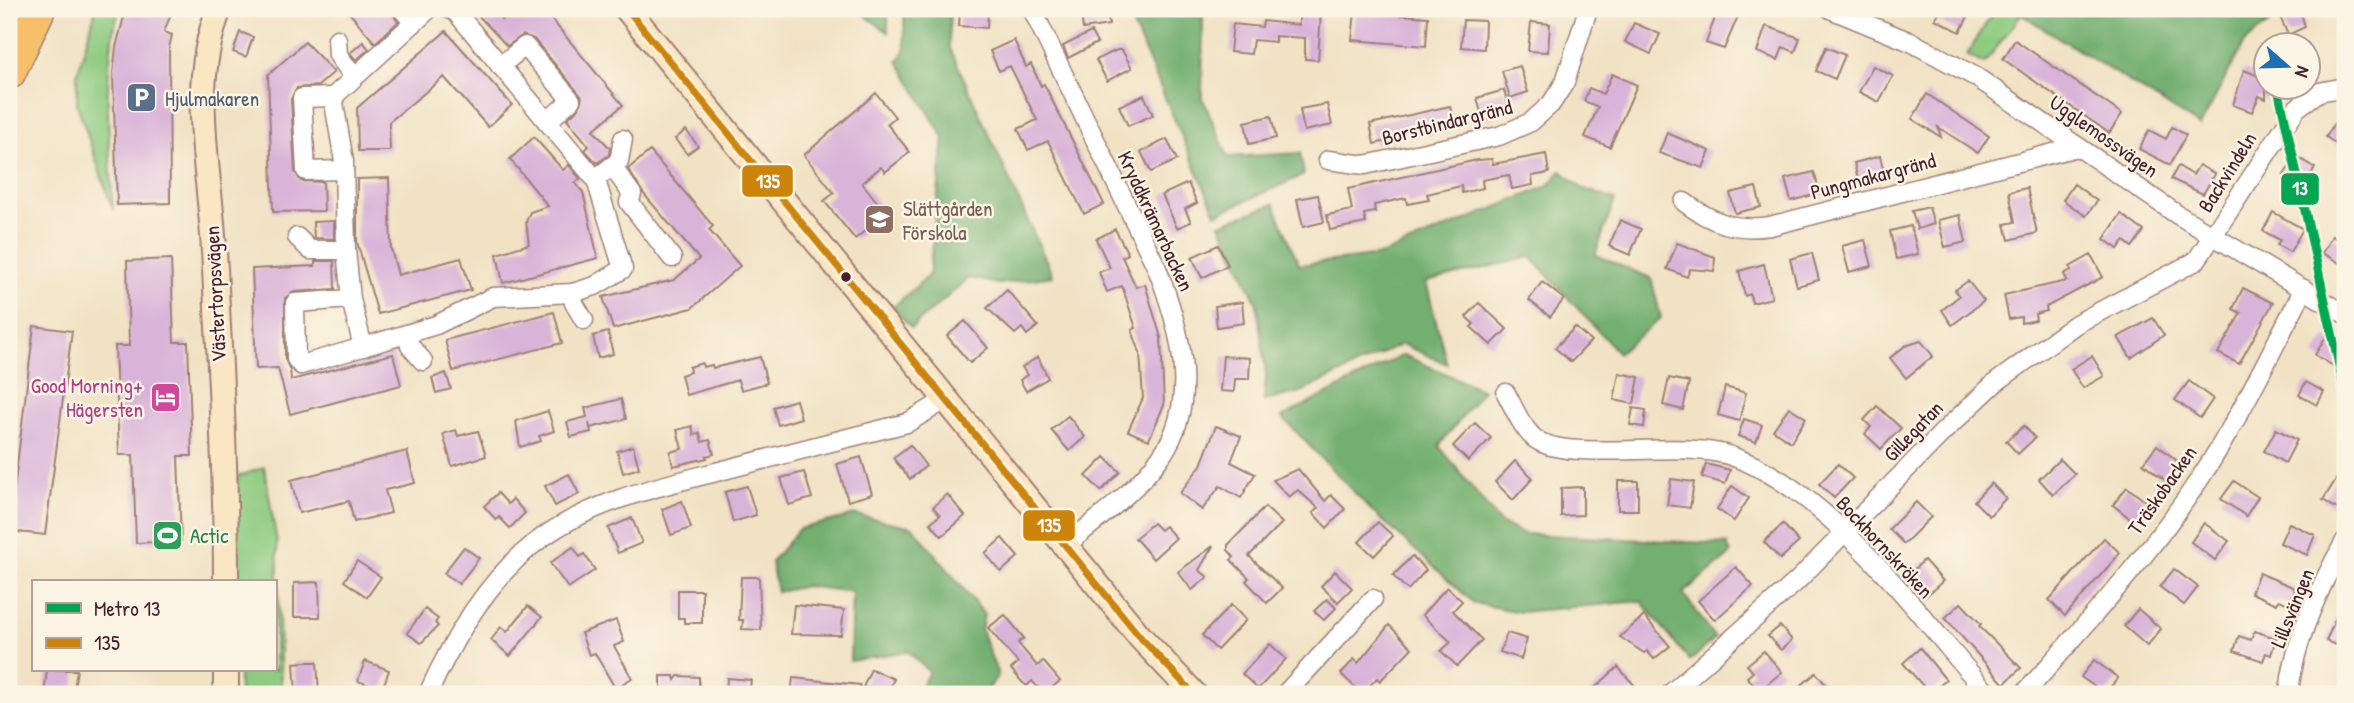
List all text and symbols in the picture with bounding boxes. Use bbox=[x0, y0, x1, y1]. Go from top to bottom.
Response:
north arrow bbox=[2252, 32, 2322, 102]
text: N bbox=[2289, 63, 2317, 81]
parking icon: Hjulmakaren bbox=[125, 81, 159, 115]
place label: Hjulmakaren bbox=[165, 84, 259, 113]
street label: Ugglemossvägen bbox=[2044, 88, 2164, 184]
street label: Borstbindargränd bbox=[1379, 92, 1515, 152]
street label: Backvindeln bbox=[2191, 126, 2263, 218]
street label: Pungmakargränd bbox=[1807, 145, 1939, 207]
street label: Kryddkrämarbacken bbox=[1111, 146, 1201, 296]
line badge: 135 bbox=[741, 164, 794, 198]
text: 135 bbox=[756, 168, 781, 194]
line badge: 13 bbox=[2280, 172, 2320, 206]
text: 13 bbox=[2292, 175, 2308, 201]
place label: Slättgården Förskola bbox=[902, 194, 993, 247]
school or university icon: Slättgården Förskola bbox=[863, 203, 897, 237]
street label: Västertorpsvägen bbox=[197, 225, 233, 363]
unlabelled marker bbox=[839, 270, 853, 284]
place label: Good Morning+ Hägersten bbox=[31, 371, 143, 424]
hotel icon: Good Morning+ Hägersten bbox=[149, 380, 183, 414]
street label: Gillegatan bbox=[1877, 394, 1949, 468]
street label: Träskobacken bbox=[2121, 439, 2203, 541]
street label: Bockhornskröken bbox=[1830, 489, 1940, 605]
line badge: 135 bbox=[1022, 509, 1076, 542]
text: 135 bbox=[1037, 512, 1062, 538]
sports icon: Actic bbox=[150, 518, 184, 552]
place label: Actic bbox=[190, 521, 229, 550]
street label: Lillsvängen bbox=[2263, 564, 2321, 652]
legend bbox=[32, 580, 276, 672]
text: Metro 13 bbox=[94, 594, 161, 623]
text: 135 bbox=[94, 628, 120, 657]

